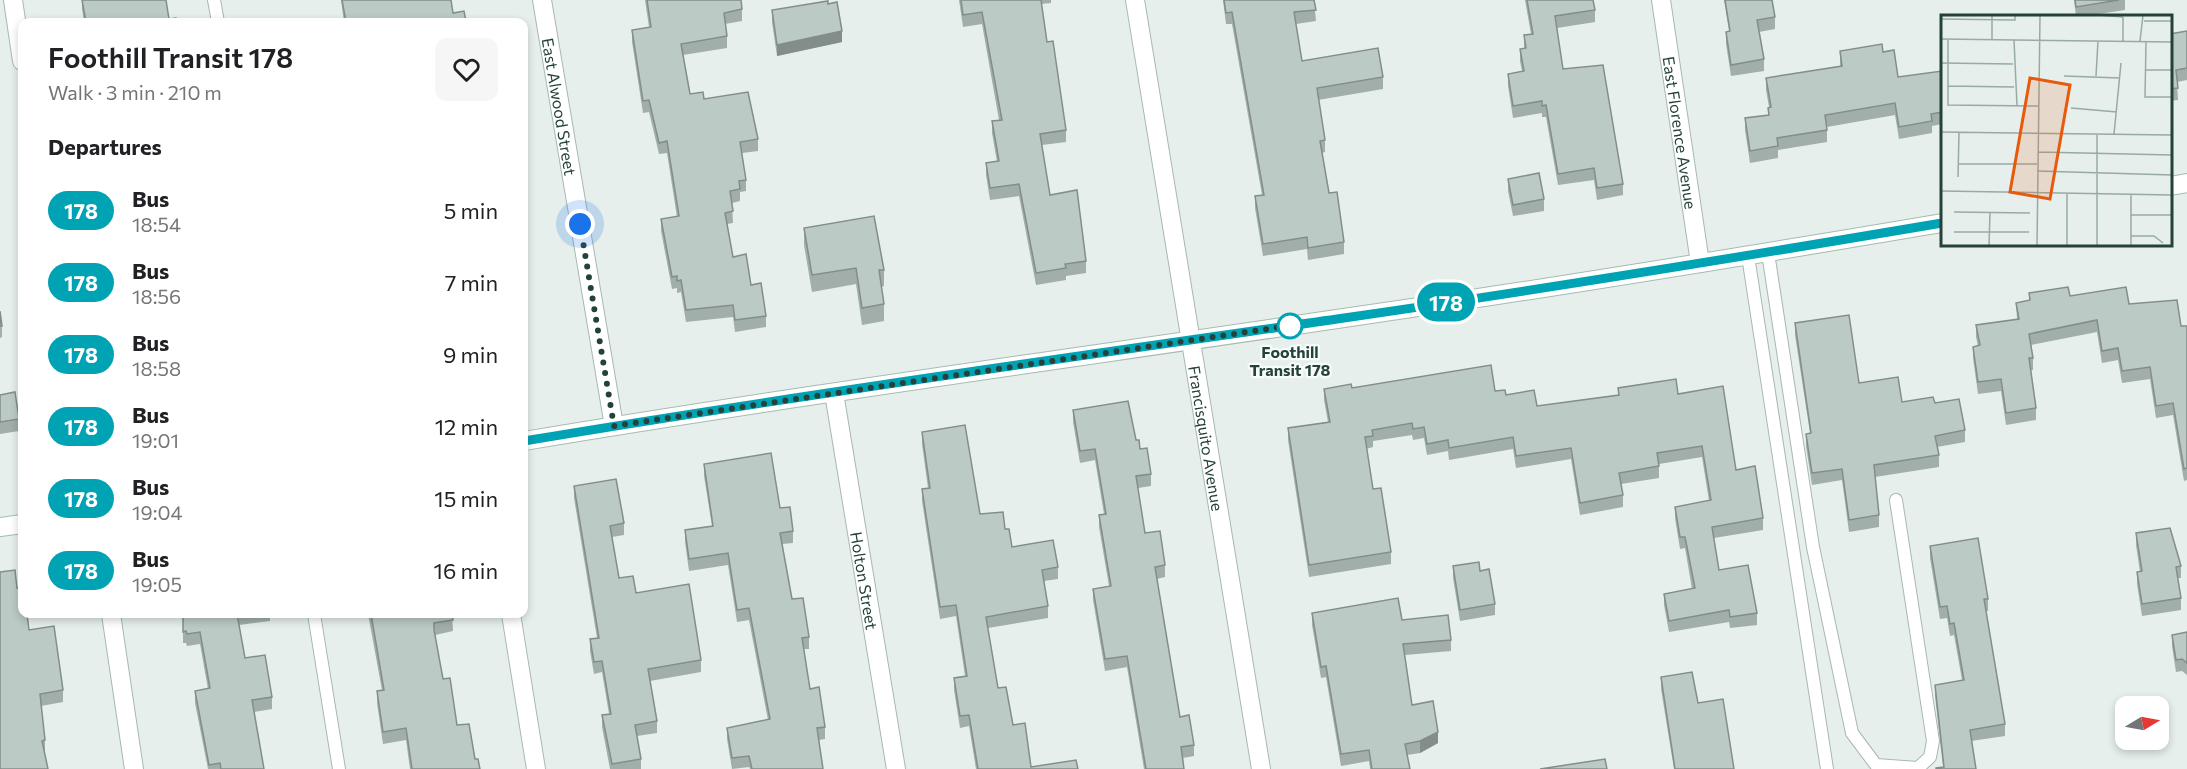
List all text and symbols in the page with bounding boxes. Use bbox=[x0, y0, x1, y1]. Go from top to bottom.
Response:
inset map bbox=[1941, 15, 2172, 246]
street label: East Alwood Street bbox=[539, 36, 581, 177]
button: heart bbox=[435, 38, 498, 101]
text: Foothill Transit 178 bbox=[48, 40, 293, 74]
street label: East Florence Avenue bbox=[1660, 55, 1701, 210]
text: Walk · 3 min · 210 m bbox=[48, 80, 222, 104]
text: Departures bbox=[48, 133, 162, 160]
text: Bus bbox=[132, 185, 169, 212]
text: 5 min bbox=[444, 197, 498, 224]
text: 178 bbox=[64, 198, 98, 223]
your location bbox=[565, 209, 595, 239]
text: 18:54 bbox=[132, 212, 181, 236]
text: Bus bbox=[132, 257, 169, 284]
text: 7 min bbox=[445, 269, 498, 296]
text: 178 bbox=[64, 270, 98, 295]
line badge: 178 bbox=[1412, 282, 1480, 322]
text: 18:56 bbox=[132, 284, 181, 308]
text: 178 bbox=[1429, 290, 1463, 315]
marker: Foothill Transit 178 bbox=[1277, 313, 1303, 339]
text: Bus bbox=[132, 329, 169, 356]
text: 9 min bbox=[443, 341, 498, 368]
text: 178 bbox=[64, 342, 98, 367]
place label: Foothill Transit 178 bbox=[1249, 342, 1331, 379]
text: 18:58 bbox=[132, 356, 181, 380]
street label: Francisquito Avenue bbox=[1186, 364, 1228, 512]
text: Bus bbox=[132, 401, 169, 428]
text: 12 min bbox=[435, 413, 498, 440]
text: 178 bbox=[64, 414, 98, 439]
text: 19:01 bbox=[132, 428, 179, 452]
text: Bus bbox=[132, 473, 169, 500]
text: 15 min bbox=[434, 485, 498, 512]
text: 178 bbox=[64, 486, 98, 511]
text: 19:04 bbox=[132, 500, 182, 524]
street label: Holton Street bbox=[847, 530, 882, 631]
text: Bus bbox=[132, 545, 169, 572]
text: 16 min bbox=[434, 557, 498, 584]
text: 178 bbox=[64, 558, 98, 583]
text: 19:05 bbox=[132, 572, 182, 596]
north arrow bbox=[2115, 696, 2169, 750]
map controls bbox=[2115, 696, 2169, 750]

